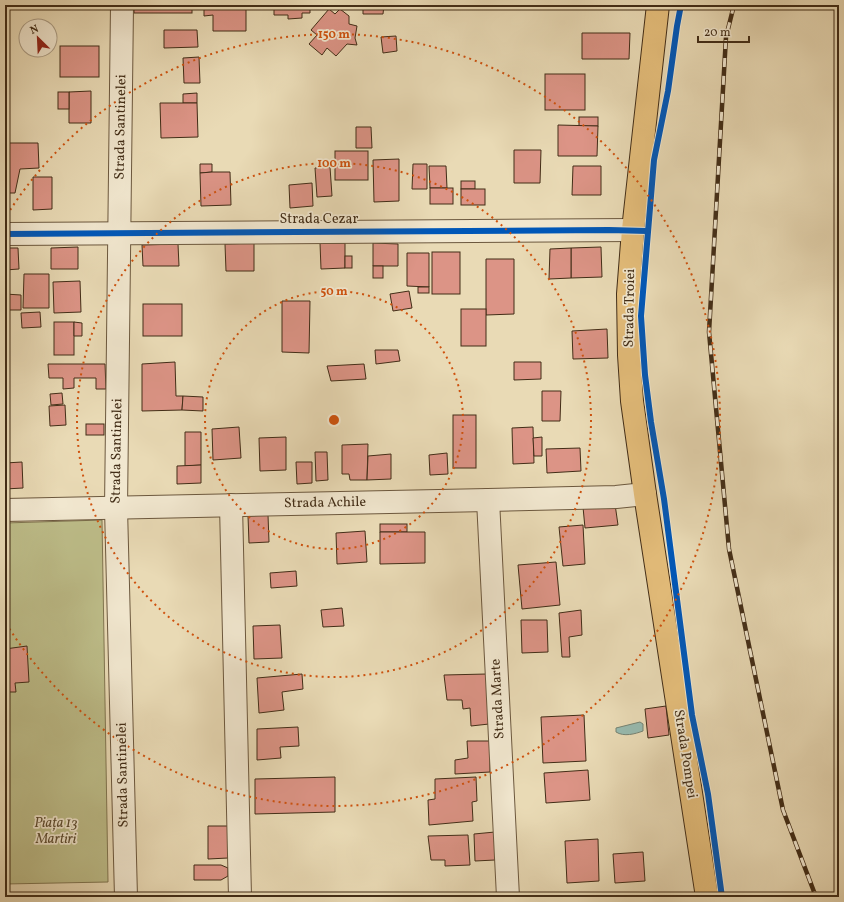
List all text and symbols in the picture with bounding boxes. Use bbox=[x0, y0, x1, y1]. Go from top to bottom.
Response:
north arrow bbox=[18, 18, 58, 58]
scale bar bbox=[698, 18, 749, 44]
text: N bbox=[28, 22, 41, 39]
text: 20 m bbox=[704, 25, 731, 41]
text: 150 m bbox=[318, 27, 350, 43]
street label: Strada Santinelei bbox=[111, 74, 131, 180]
text: 100 m bbox=[317, 156, 351, 172]
street label: Strada Cezar bbox=[280, 210, 359, 229]
street label: Strada Troiei bbox=[620, 268, 640, 348]
text: 50 m bbox=[320, 284, 348, 300]
street label: Strada Santinelei bbox=[107, 398, 127, 504]
centre of rings bbox=[327, 413, 341, 427]
street label: Strada Achile bbox=[284, 493, 367, 513]
street label: Strada Marte bbox=[486, 658, 510, 740]
street label: Strada Pompei bbox=[669, 708, 701, 800]
street label: Strada Santinelei bbox=[113, 722, 133, 828]
park label: Piața 13 Martiri bbox=[34, 814, 78, 849]

